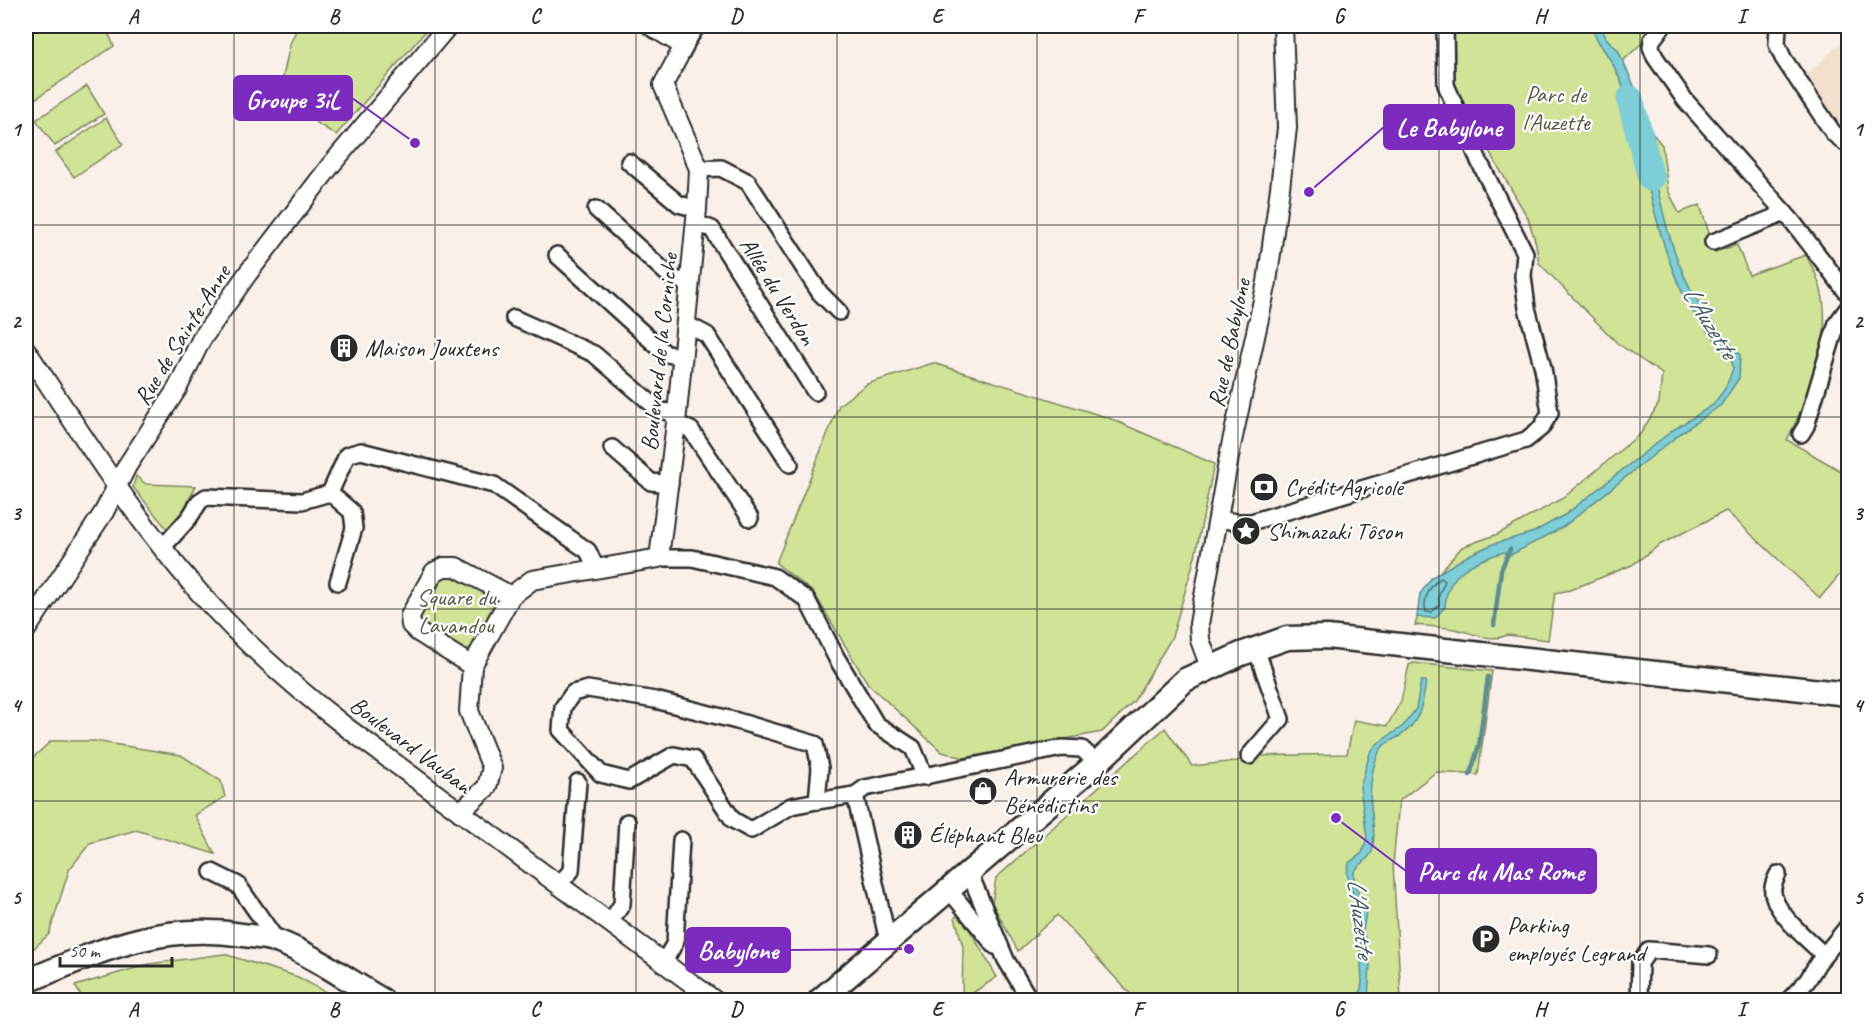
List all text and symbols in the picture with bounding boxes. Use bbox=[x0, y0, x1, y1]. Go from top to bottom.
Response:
text: A bbox=[128, 4, 140, 29]
text: B bbox=[329, 4, 341, 29]
text: C bbox=[530, 4, 542, 29]
text: D bbox=[730, 4, 744, 29]
text: E bbox=[932, 4, 946, 29]
text: F bbox=[1133, 4, 1147, 29]
text: G bbox=[1334, 4, 1347, 29]
text: H bbox=[1534, 4, 1549, 29]
text: I bbox=[1737, 4, 1750, 29]
callout: Groupe 3iL bbox=[234, 76, 352, 120]
park label: Parc de l'Auzette bbox=[1522, 79, 1592, 137]
text: Groupe 3iL bbox=[246, 83, 342, 116]
callout: Le Babylone bbox=[1384, 105, 1514, 149]
text: Le Babylone bbox=[1396, 111, 1504, 144]
text: 1 bbox=[12, 117, 23, 142]
text: 1 bbox=[1854, 117, 1865, 142]
street label: Allée du Verdon bbox=[733, 231, 824, 352]
street label: Boulevard de la Corniche bbox=[634, 250, 685, 452]
street label: Rue de Sainte-Anne bbox=[127, 257, 238, 411]
street label: Rue de Babylone bbox=[1201, 274, 1258, 410]
water label: L'Auzette bbox=[1675, 279, 1747, 368]
text: 2 bbox=[12, 309, 23, 334]
text: 2 bbox=[1854, 309, 1865, 334]
building icon: Maison Jouxtens bbox=[328, 332, 360, 364]
place label: Maison Jouxtens bbox=[365, 333, 500, 363]
bank icon: Crédit Agricole bbox=[1248, 471, 1280, 503]
place label: Crédit Agricole bbox=[1285, 472, 1405, 502]
text: 3 bbox=[12, 501, 23, 526]
text: 3 bbox=[1854, 501, 1865, 526]
place icon: Shimazaki Tôson bbox=[1230, 515, 1262, 547]
place label: Shimazaki Tôson bbox=[1267, 516, 1403, 546]
park label: Square du Lavandou bbox=[416, 582, 498, 640]
street label: Boulevard Vauban bbox=[344, 689, 479, 801]
text: 4 bbox=[12, 693, 24, 718]
text: 4 bbox=[1854, 693, 1866, 718]
place label: Armurerie des Bénédictins bbox=[1004, 762, 1118, 820]
shop icon: Armurerie des Bénédictins bbox=[967, 775, 999, 807]
building icon: Éléphant Bleu bbox=[892, 819, 924, 851]
place label: Éléphant Bleu bbox=[929, 820, 1044, 850]
callout: Parc du Mas Rome bbox=[1406, 849, 1596, 893]
text: Parc du Mas Rome bbox=[1418, 855, 1586, 888]
water label: L'Auzette bbox=[1340, 876, 1383, 963]
text: 5 bbox=[12, 885, 23, 910]
text: 5 bbox=[1854, 885, 1865, 910]
place label: Parking employés Legrand bbox=[1507, 910, 1648, 968]
parking icon: Parking employés Legrand bbox=[1470, 923, 1502, 955]
callout: Babylone bbox=[686, 928, 790, 972]
scale bar bbox=[60, 930, 172, 968]
text: Babylone bbox=[698, 934, 780, 967]
text: 50 m bbox=[69, 940, 102, 962]
text: A bbox=[128, 997, 140, 1022]
text: B bbox=[329, 997, 341, 1022]
text: C bbox=[530, 997, 542, 1022]
text: D bbox=[730, 997, 744, 1022]
text: E bbox=[932, 997, 946, 1022]
text: F bbox=[1133, 997, 1147, 1022]
text: G bbox=[1334, 997, 1347, 1022]
text: H bbox=[1534, 997, 1549, 1022]
text: I bbox=[1737, 997, 1750, 1022]

